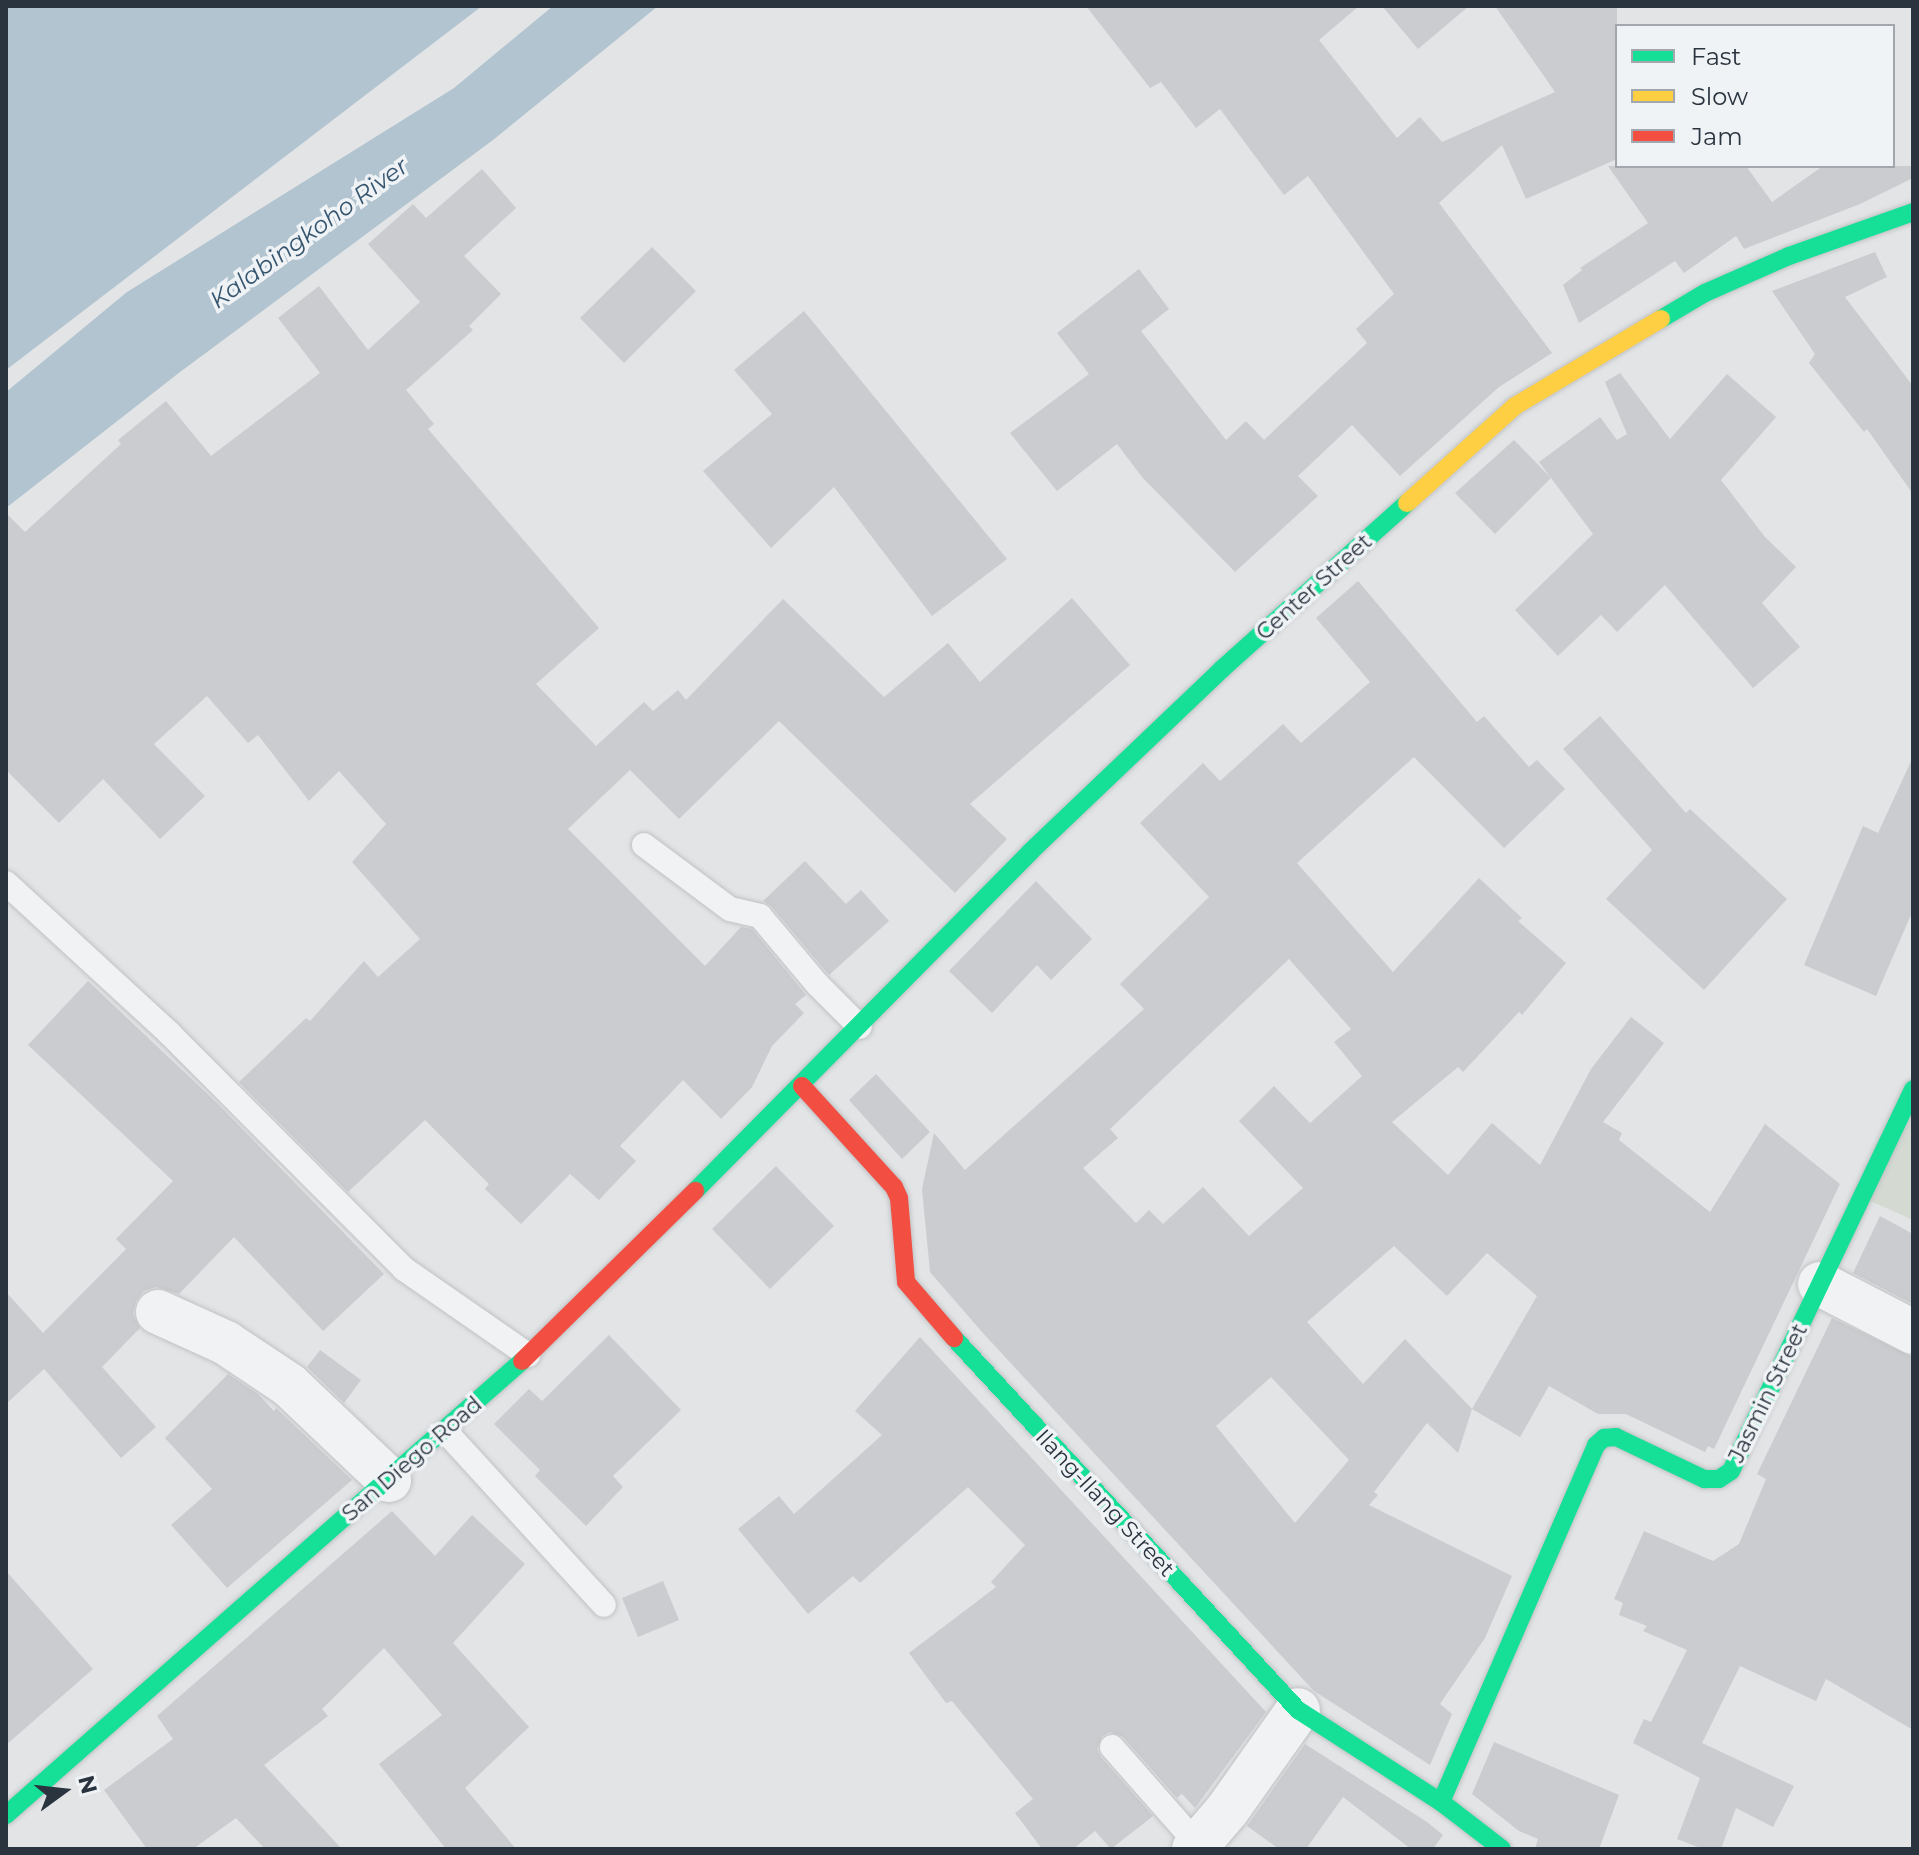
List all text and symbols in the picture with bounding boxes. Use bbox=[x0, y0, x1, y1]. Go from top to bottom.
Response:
legend bbox=[1615, 24, 1895, 168]
text: Fast bbox=[1691, 42, 1741, 71]
text: Slow bbox=[1691, 82, 1748, 111]
text: Jam bbox=[1691, 122, 1743, 151]
water label: Kalabingkoho River bbox=[204, 151, 414, 315]
street label: Center Street bbox=[1251, 528, 1377, 646]
street label: Jasmin Street bbox=[1723, 1319, 1813, 1467]
street label: San Diego Road bbox=[337, 1391, 487, 1527]
street label: Ilang-Ilang Street bbox=[1030, 1424, 1180, 1582]
north arrow bbox=[24, 1751, 104, 1831]
text: N bbox=[72, 1773, 103, 1797]

